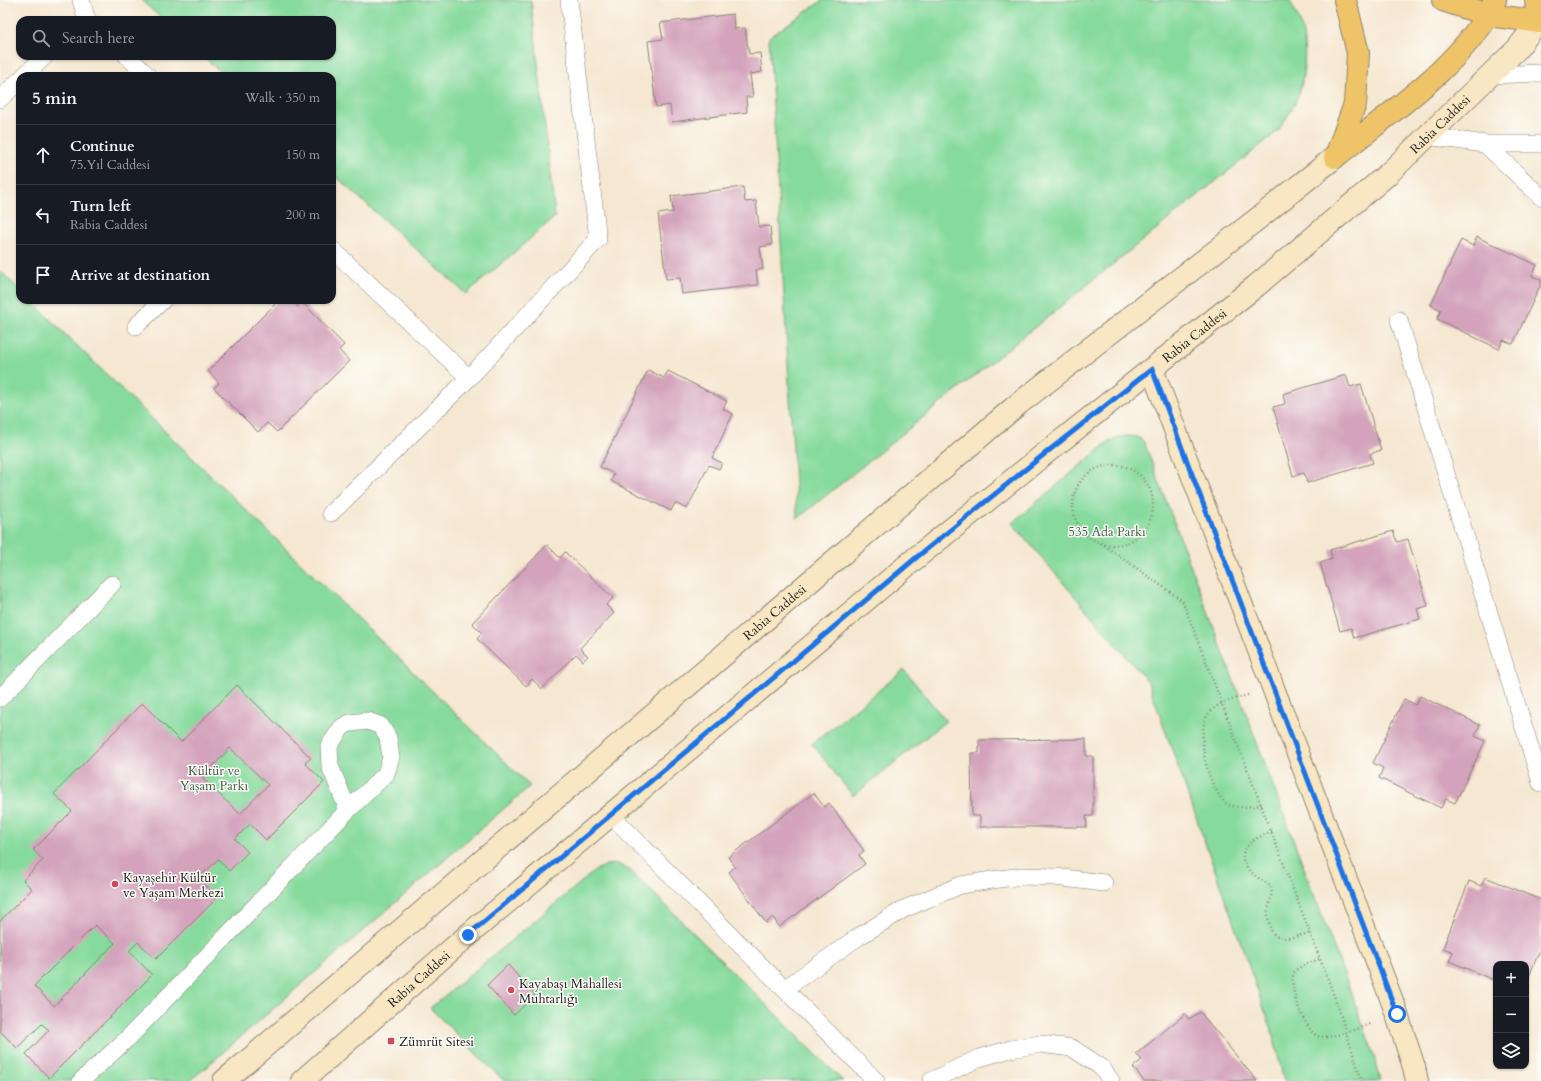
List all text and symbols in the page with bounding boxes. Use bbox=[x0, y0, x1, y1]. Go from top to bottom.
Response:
search box bbox=[16, 16, 336, 60]
icon: search bbox=[30, 27, 52, 49]
text: Search here bbox=[62, 28, 135, 48]
text: 5 min bbox=[32, 87, 77, 110]
text: Walk · 350 m bbox=[245, 89, 320, 107]
street label: Rabia Caddesi bbox=[1406, 91, 1475, 158]
text: Continue bbox=[70, 136, 135, 156]
icon: ahead bbox=[32, 144, 54, 166]
text: 150 m bbox=[286, 146, 320, 164]
text: 75.Yıl Caddesi bbox=[70, 156, 150, 174]
text: Turn left bbox=[70, 196, 131, 216]
icon: left bbox=[32, 204, 54, 226]
text: 200 m bbox=[286, 206, 320, 224]
text: Rabia Caddesi bbox=[70, 216, 148, 234]
icon: arrive bbox=[32, 264, 54, 286]
text: Arrive at destination bbox=[70, 265, 210, 285]
street label: Rabia Caddesi bbox=[1159, 304, 1231, 367]
park label: 535 Ada Parkı bbox=[1068, 523, 1146, 541]
street label: Rabia Caddesi bbox=[739, 580, 811, 645]
park label: Kültür ve Yaşam Parkı bbox=[180, 762, 249, 795]
place label: Kayaşehir Kültür ve Yaşam Merkezi bbox=[123, 869, 224, 902]
marker: Kayaşehir Kültür ve Yaşam Merkezi bbox=[110, 879, 120, 889]
route end bbox=[459, 926, 477, 944]
street label: Rabia Caddesi bbox=[384, 947, 454, 1012]
map controls bbox=[1493, 961, 1529, 1069]
button: + bbox=[1493, 961, 1529, 997]
place label: Kayabaşı Mahallesi Muhtarlığı bbox=[519, 975, 622, 1008]
marker: Kayabaşı Mahallesi Muhtarlığı bbox=[506, 985, 516, 995]
button: − bbox=[1493, 997, 1529, 1033]
route start bbox=[1388, 1005, 1406, 1023]
place label: Zümrüt Sitesi bbox=[399, 1033, 474, 1051]
button: layers bbox=[1493, 1033, 1529, 1069]
marker: Zümrüt Sitesi bbox=[386, 1036, 396, 1046]

